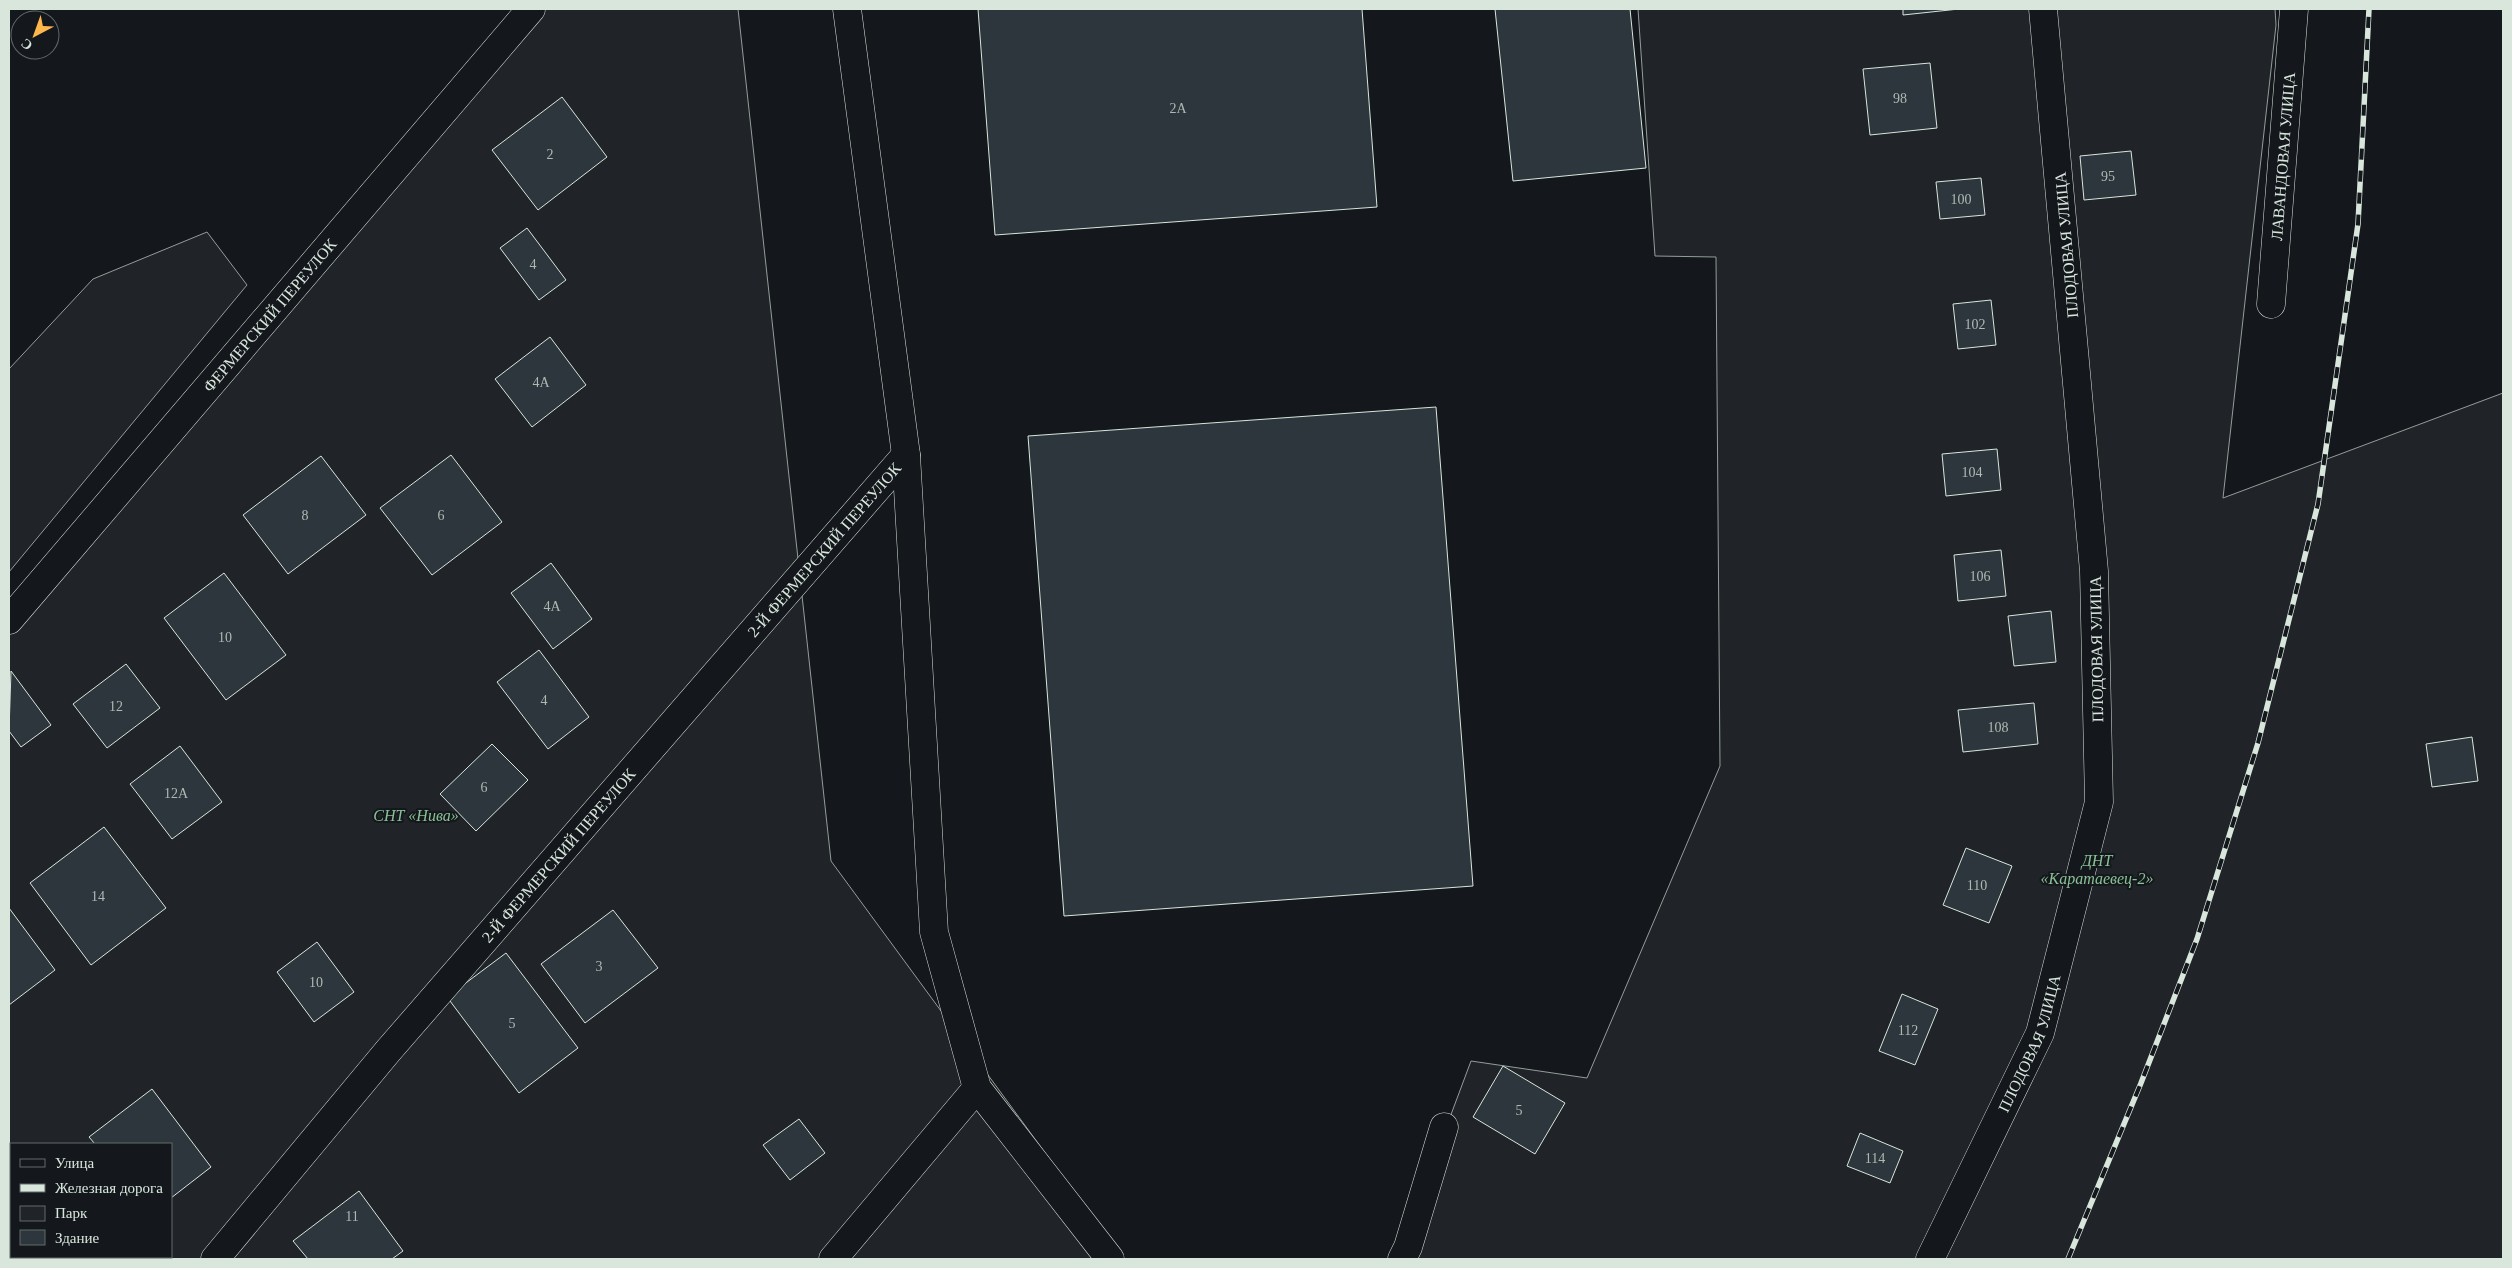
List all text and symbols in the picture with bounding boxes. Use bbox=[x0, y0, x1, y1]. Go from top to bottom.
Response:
north arrow bbox=[10, 10, 60, 60]
text: С bbox=[18, 35, 36, 53]
street label: ЛАВАНДОВАЯ УЛИЦА bbox=[2268, 71, 2298, 241]
house number: 98 bbox=[1893, 91, 1907, 106]
house number: 2А bbox=[1169, 101, 1187, 116]
house number: 2 bbox=[547, 147, 554, 162]
house number: 95 bbox=[2101, 169, 2115, 184]
street label: ПЛОДОВАЯ УЛИЦА bbox=[2052, 171, 2082, 319]
house number: 100 bbox=[1951, 192, 1972, 207]
street label: ФЕРМЕРСКИЙ ПЕРЕУЛОК bbox=[200, 235, 340, 395]
house number: 4 bbox=[530, 257, 537, 272]
house number: 102 bbox=[1965, 317, 1986, 332]
house number: 4А bbox=[532, 375, 550, 390]
street label: 2-Й ФЕРМЕРСКИЙ ПЕРЕУЛОК bbox=[744, 459, 905, 640]
house number: 104 bbox=[1962, 465, 1983, 480]
house number: 8 bbox=[302, 508, 309, 523]
house number: 6 bbox=[438, 508, 445, 523]
house number: 106 bbox=[1970, 569, 1991, 584]
street label: ПЛОДОВАЯ УЛИЦА bbox=[2087, 575, 2107, 722]
house number: 4А bbox=[543, 599, 561, 614]
house number: 10 bbox=[218, 630, 232, 645]
house number: 4 bbox=[541, 693, 548, 708]
house number: 12 bbox=[109, 699, 123, 714]
house number: 108 bbox=[1988, 720, 2009, 735]
street label: 2-Й ФЕРМЕРСКИЙ ПЕРЕУЛОК bbox=[479, 765, 639, 946]
house number: 6 bbox=[481, 780, 488, 795]
house number: 12А bbox=[164, 786, 189, 801]
park label: СНТ «Нива» bbox=[373, 807, 459, 824]
park label: ДНТ «Каратаевец-2» bbox=[2041, 852, 2153, 888]
house number: 110 bbox=[1967, 878, 1987, 893]
house number: 14 bbox=[91, 889, 105, 904]
house number: 3 bbox=[596, 959, 603, 974]
street label: ПЛОДОВАЯ УЛИЦА bbox=[1995, 972, 2064, 1115]
house number: 10 bbox=[309, 975, 323, 990]
house number: 5 bbox=[509, 1016, 516, 1031]
house number: 112 bbox=[1898, 1023, 1918, 1038]
house number: 5 bbox=[1516, 1103, 1523, 1118]
legend bbox=[10, 1143, 172, 1258]
house number: 114 bbox=[1865, 1151, 1885, 1166]
text: Улица bbox=[55, 1155, 94, 1171]
text: Железная дорога bbox=[55, 1180, 163, 1196]
text: Парк bbox=[55, 1205, 88, 1221]
house number: 11 bbox=[345, 1209, 359, 1224]
text: Здание bbox=[55, 1230, 99, 1246]

